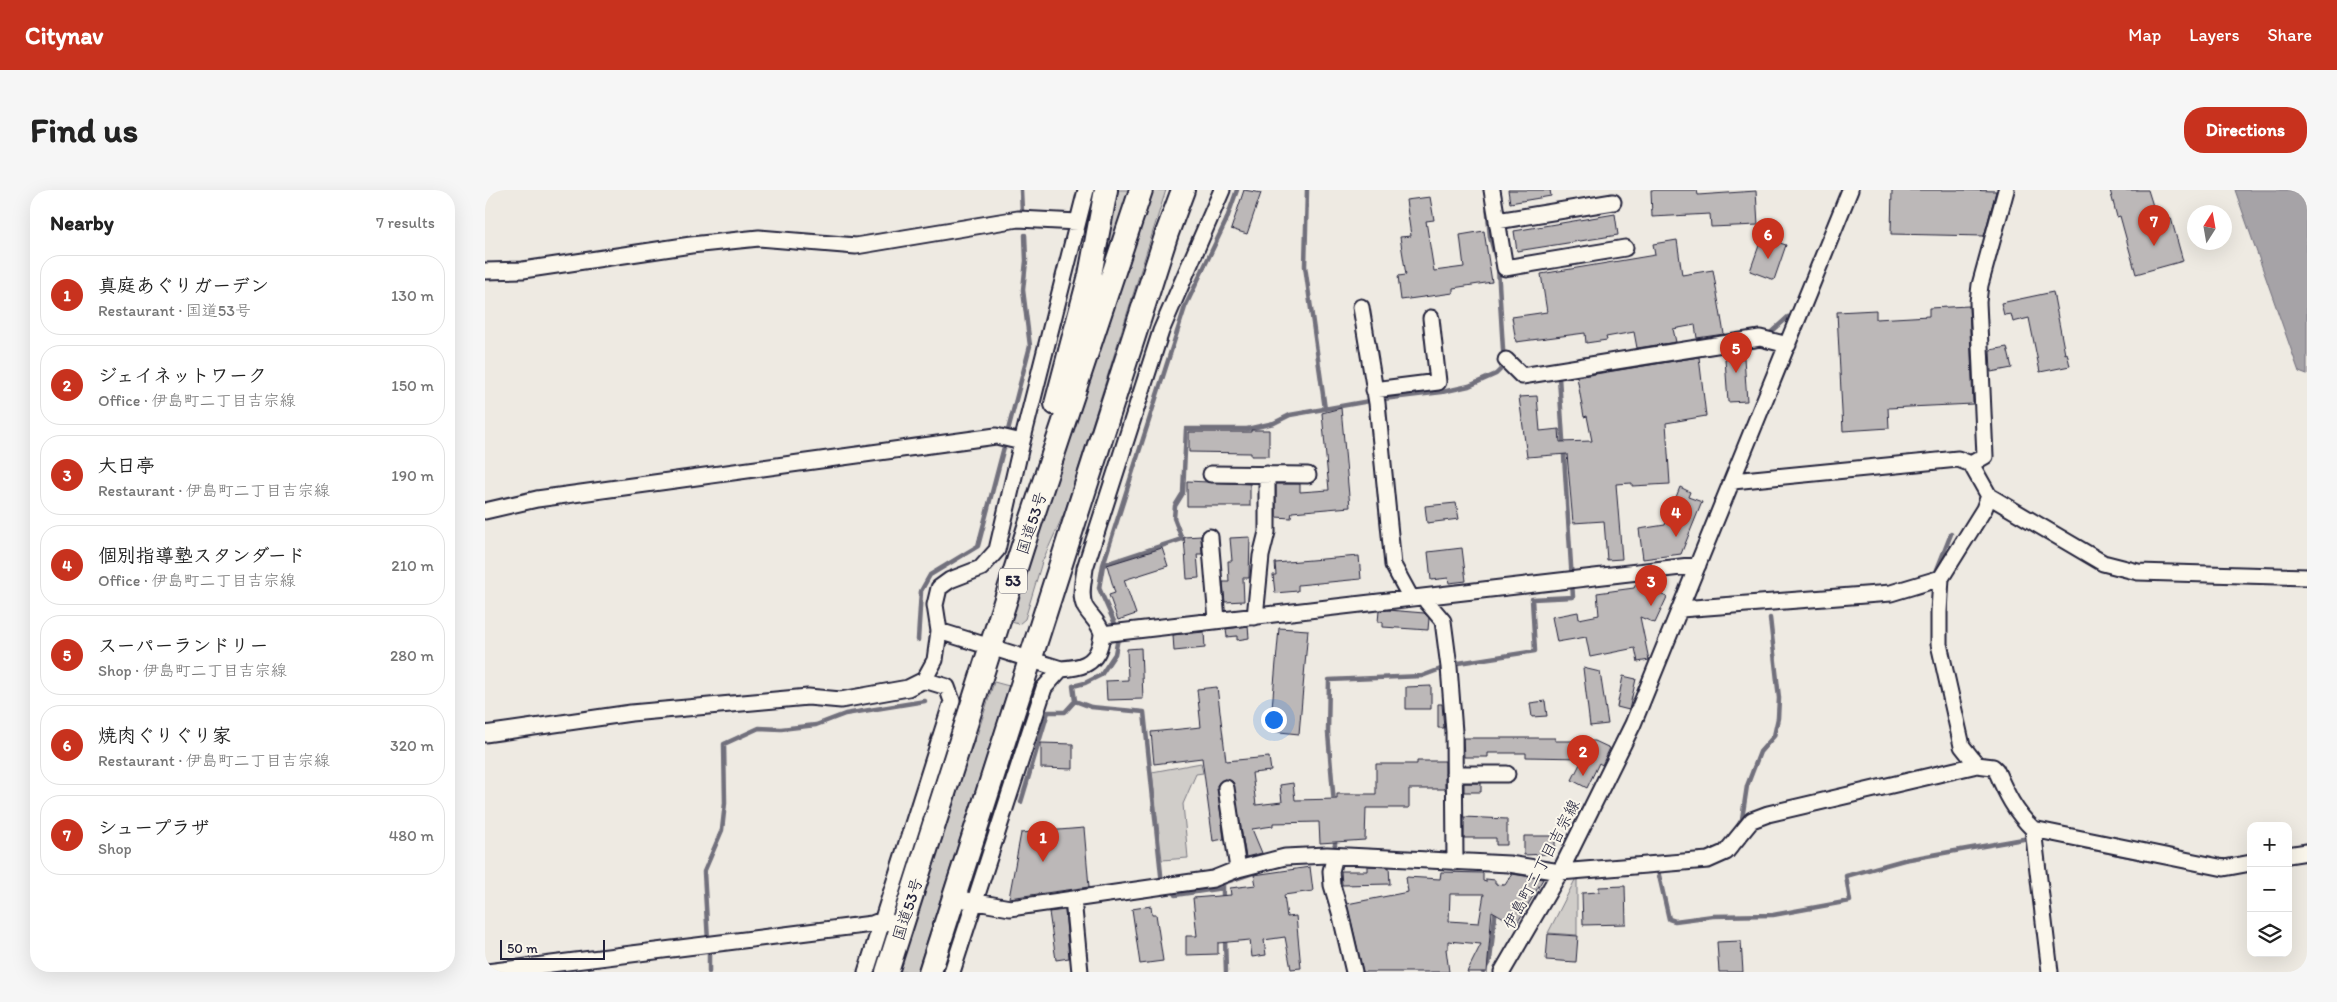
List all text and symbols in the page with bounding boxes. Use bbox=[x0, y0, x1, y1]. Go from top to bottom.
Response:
text: Citynav bbox=[25, 21, 103, 50]
text: Map bbox=[2128, 24, 2161, 46]
text: Layers bbox=[2189, 24, 2239, 46]
text: Share bbox=[2267, 24, 2312, 46]
button: Directions bbox=[2184, 107, 2307, 153]
text: Find us bbox=[30, 109, 138, 151]
pin: 7 bbox=[2138, 205, 2170, 246]
north arrow bbox=[2187, 205, 2232, 250]
text: Nearby bbox=[50, 210, 114, 235]
text: 7 results bbox=[376, 213, 435, 232]
pin: 6 bbox=[1752, 218, 1784, 259]
text: 真庭あぐりガーデン bbox=[98, 274, 269, 297]
text: 1 bbox=[63, 286, 71, 305]
text: 130 m bbox=[391, 286, 434, 305]
text: Restaurant · 国道53号 bbox=[98, 301, 251, 320]
pin: 5 bbox=[1720, 332, 1752, 373]
text: ジェイネットワーク bbox=[98, 364, 267, 387]
text: 2 bbox=[63, 376, 71, 395]
text: 150 m bbox=[391, 376, 434, 395]
text: Office · 伊島町二丁目吉宗線 bbox=[98, 391, 296, 410]
text: 大日亭 bbox=[98, 454, 155, 477]
text: 3 bbox=[63, 466, 71, 485]
text: 190 m bbox=[391, 466, 434, 485]
text: Restaurant · 伊島町二丁目吉宗線 bbox=[98, 481, 330, 500]
street label: 国道53号 bbox=[1012, 489, 1051, 557]
pin: 4 bbox=[1660, 496, 1692, 537]
text: 個別指導塾スタンダード bbox=[98, 544, 305, 567]
text: 4 bbox=[62, 556, 72, 575]
text: 210 m bbox=[391, 556, 434, 575]
pin: 3 bbox=[1635, 565, 1667, 606]
road number: 53 bbox=[999, 568, 1027, 594]
text: Office · 伊島町二丁目吉宗線 bbox=[98, 571, 296, 590]
text: スーパーランドリー bbox=[98, 634, 268, 657]
text: 5 bbox=[63, 646, 71, 665]
text: 280 m bbox=[390, 646, 434, 665]
text: Shop · 伊島町二丁目吉宗線 bbox=[98, 661, 287, 680]
your location bbox=[1261, 707, 1287, 733]
text: 焼肉ぐりぐり家 bbox=[98, 724, 231, 747]
pin: 2 bbox=[1567, 735, 1599, 776]
text: 6 bbox=[63, 736, 71, 755]
text: 320 m bbox=[390, 736, 434, 755]
text: Restaurant · 伊島町二丁目吉宗線 bbox=[98, 751, 330, 770]
street label: 伊島町二丁目吉宗線 bbox=[1499, 796, 1584, 932]
text: シュープラザ bbox=[98, 816, 209, 839]
pin: 1 bbox=[1027, 821, 1059, 862]
map controls bbox=[2247, 822, 2292, 957]
button: + bbox=[2247, 822, 2292, 867]
text: 7 bbox=[63, 826, 71, 845]
text: 480 m bbox=[389, 826, 434, 845]
text: Shop bbox=[98, 839, 132, 858]
button: − bbox=[2247, 867, 2292, 912]
street label: 国道53号 bbox=[888, 875, 927, 943]
button: layers bbox=[2247, 912, 2292, 957]
scale bar bbox=[500, 937, 605, 960]
text: 50 m bbox=[507, 940, 538, 957]

